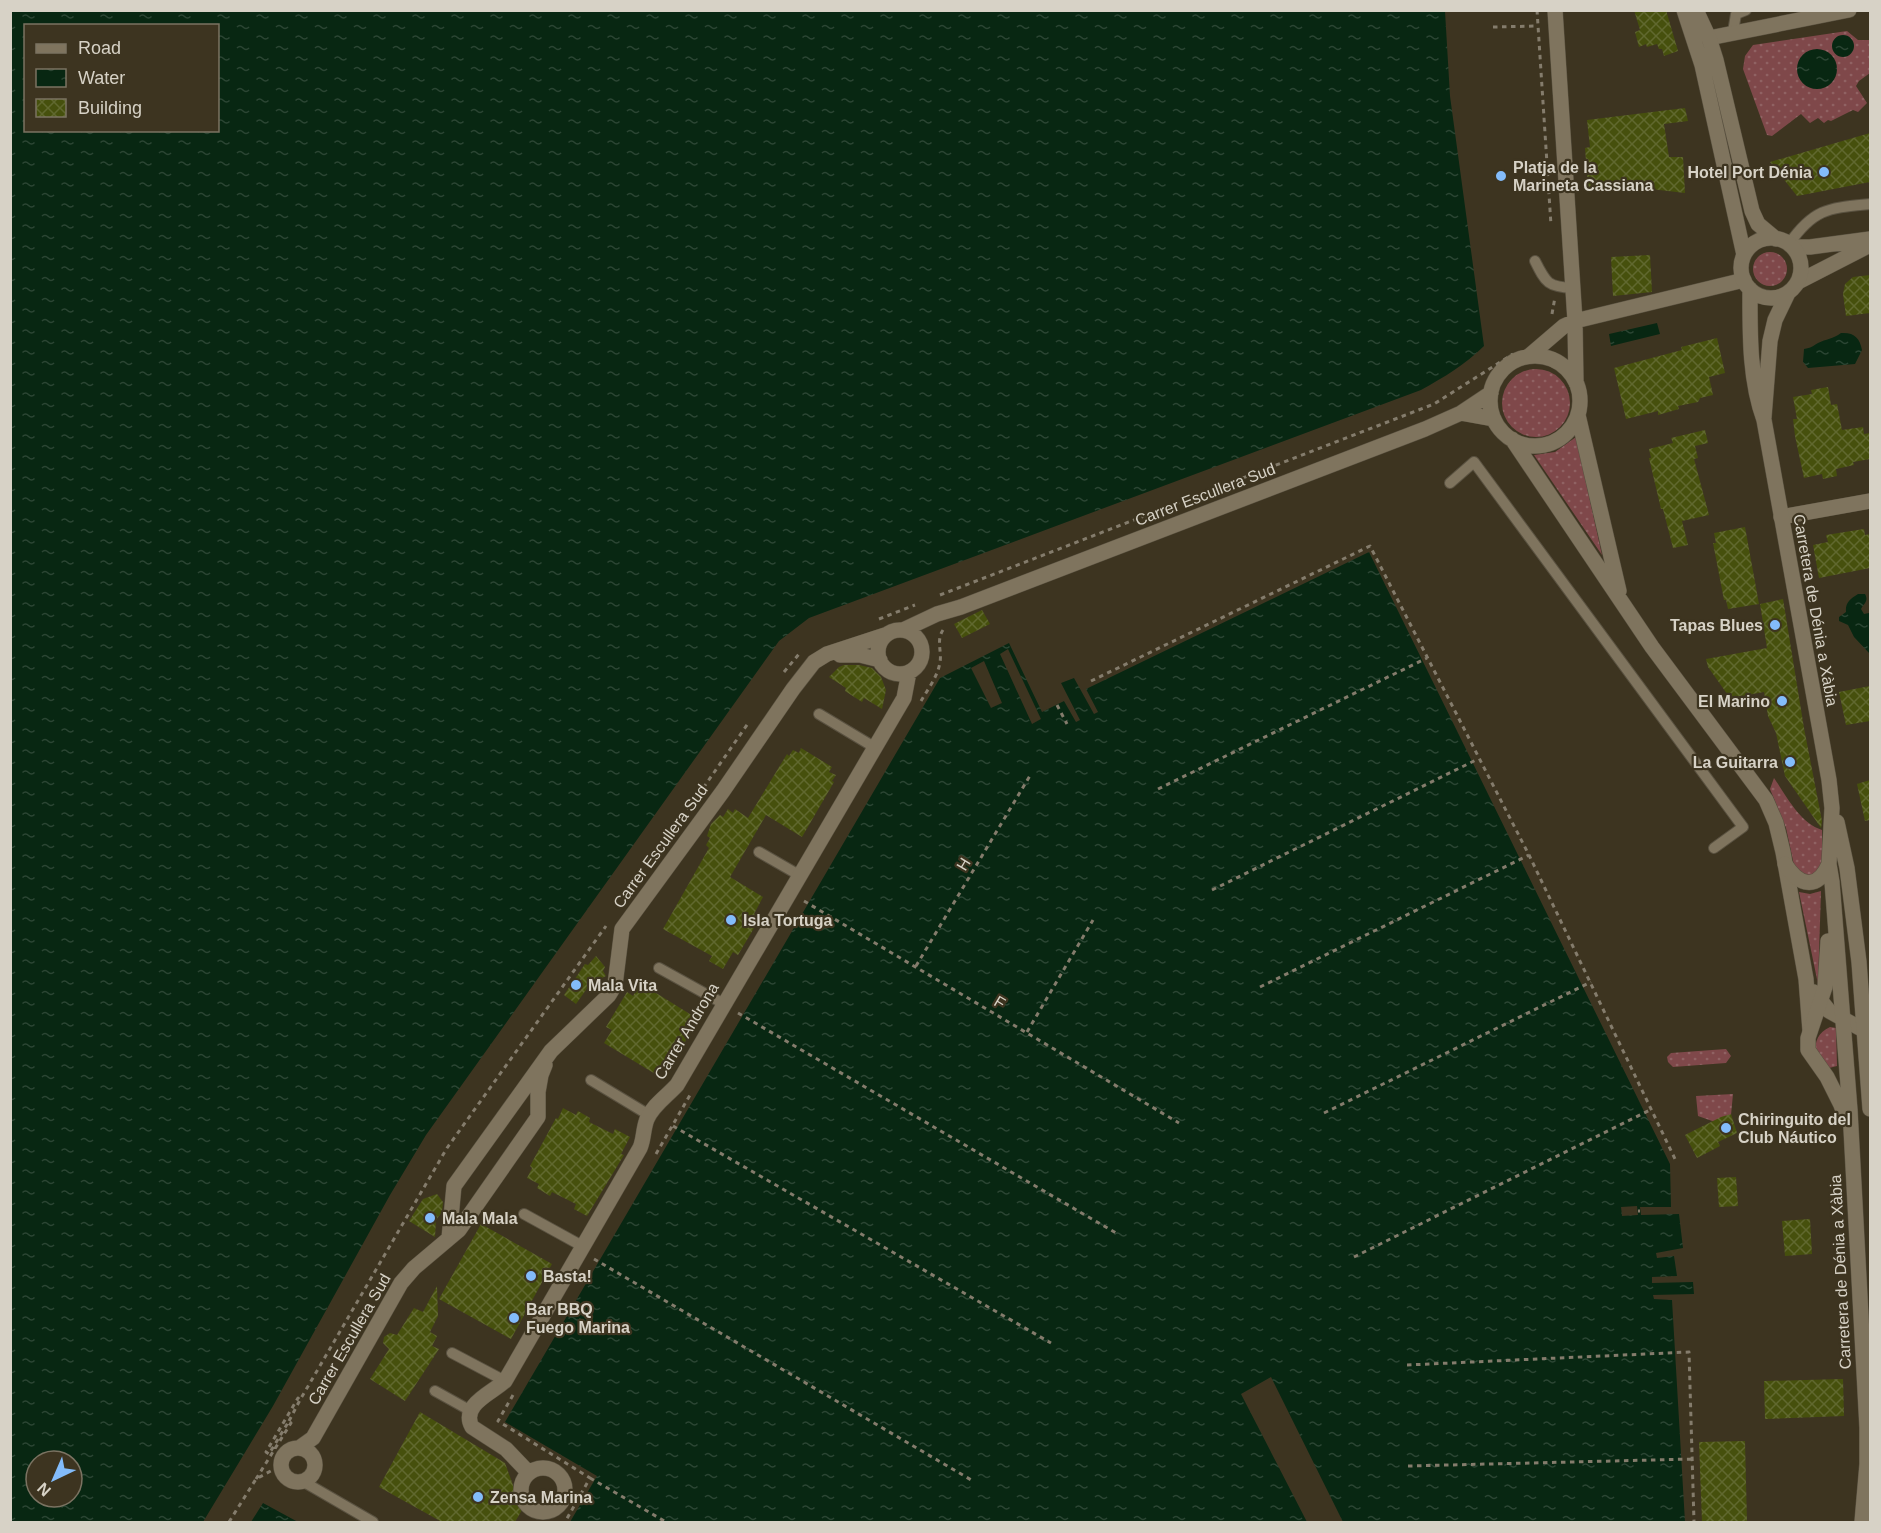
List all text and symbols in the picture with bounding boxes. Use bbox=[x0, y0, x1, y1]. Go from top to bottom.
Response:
legend bbox=[24, 24, 219, 132]
text: Road bbox=[78, 38, 121, 58]
text: Water bbox=[78, 68, 125, 88]
text: Building bbox=[78, 98, 142, 118]
place label: Platja de la Marineta Cassiana bbox=[1513, 159, 1654, 194]
place label: Hotel Port Dénia bbox=[1688, 164, 1812, 181]
marker: Hotel Port Dénia bbox=[1817, 165, 1831, 179]
marker: Platja de la Marineta Cassiana bbox=[1494, 169, 1508, 183]
street label: Carrer Escullera Sud bbox=[1133, 460, 1278, 529]
street label: Carretera de Dénia a Xàbia bbox=[1790, 513, 1841, 708]
place label: Tapas Blues bbox=[1670, 617, 1763, 634]
marker: Tapas Blues bbox=[1768, 618, 1782, 632]
place label: El Marino bbox=[1698, 693, 1770, 710]
marker: El Marino bbox=[1775, 694, 1789, 708]
place label: La Guitarra bbox=[1693, 754, 1778, 771]
marker: La Guitarra bbox=[1783, 755, 1797, 769]
street label: Carrer Escullera Sud bbox=[610, 781, 711, 911]
street label: H bbox=[953, 855, 974, 874]
place label: Isla Tortuga bbox=[743, 912, 833, 929]
marker: Isla Tortuga bbox=[724, 913, 738, 927]
place label: Mala Vita bbox=[588, 977, 657, 994]
marker: Mala Vita bbox=[569, 978, 583, 992]
street label: Carrer Androna bbox=[651, 980, 722, 1083]
street label: F bbox=[991, 993, 1008, 1012]
place label: Chiringuito del Club Náutico bbox=[1738, 1111, 1851, 1146]
marker: Chiringuito del Club Náutico bbox=[1719, 1121, 1733, 1135]
street label: Carretera de Dénia a Xàbia bbox=[1827, 1174, 1854, 1370]
place label: Mala Mala bbox=[442, 1210, 518, 1227]
marker: Mala Mala bbox=[423, 1211, 437, 1225]
place label: Basta! bbox=[543, 1268, 592, 1285]
marker: Basta! bbox=[524, 1269, 538, 1283]
street label: Carrer Escullera Sud bbox=[305, 1271, 394, 1408]
place label: Bar BBQ Fuego Marina bbox=[526, 1301, 630, 1336]
marker: Bar BBQ Fuego Marina bbox=[507, 1311, 521, 1325]
north arrow bbox=[24, 1449, 84, 1509]
text: N bbox=[34, 1479, 54, 1500]
place label: Zensa Marina bbox=[490, 1489, 592, 1506]
marker: Zensa Marina bbox=[471, 1490, 485, 1504]

